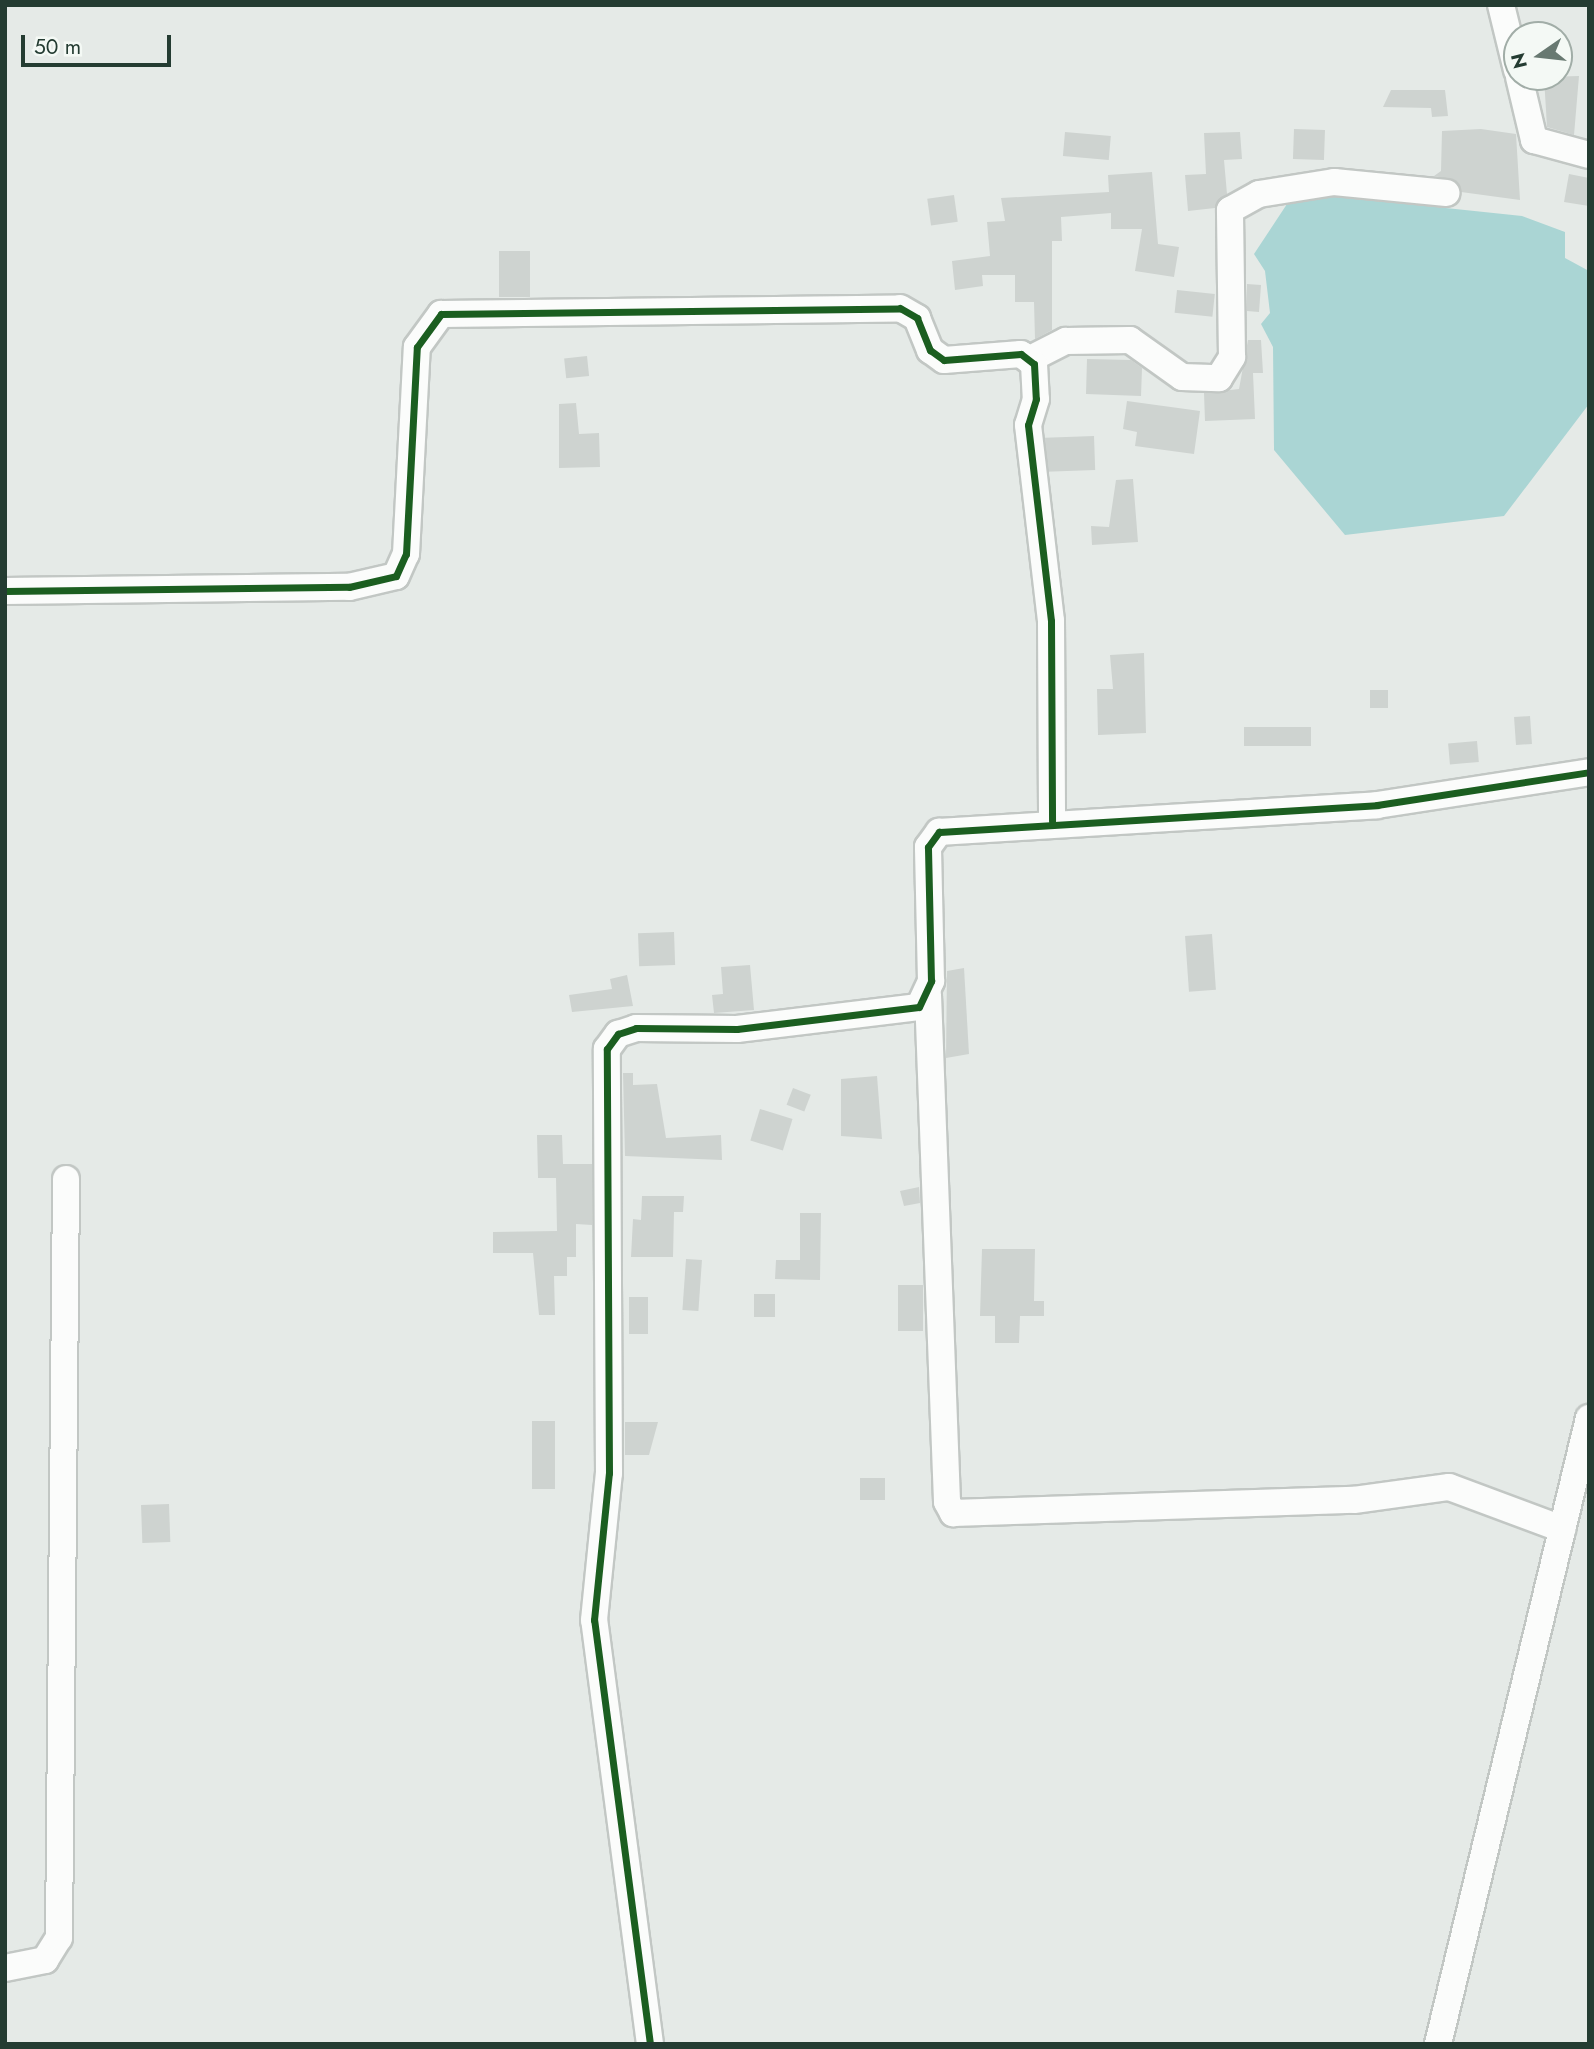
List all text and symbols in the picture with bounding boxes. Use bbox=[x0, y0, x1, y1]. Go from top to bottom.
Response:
scale bar bbox=[24, 21, 175, 65]
north arrow bbox=[1503, 21, 1573, 91]
text: 50 m bbox=[34, 32, 81, 62]
text: N bbox=[1504, 50, 1534, 71]

